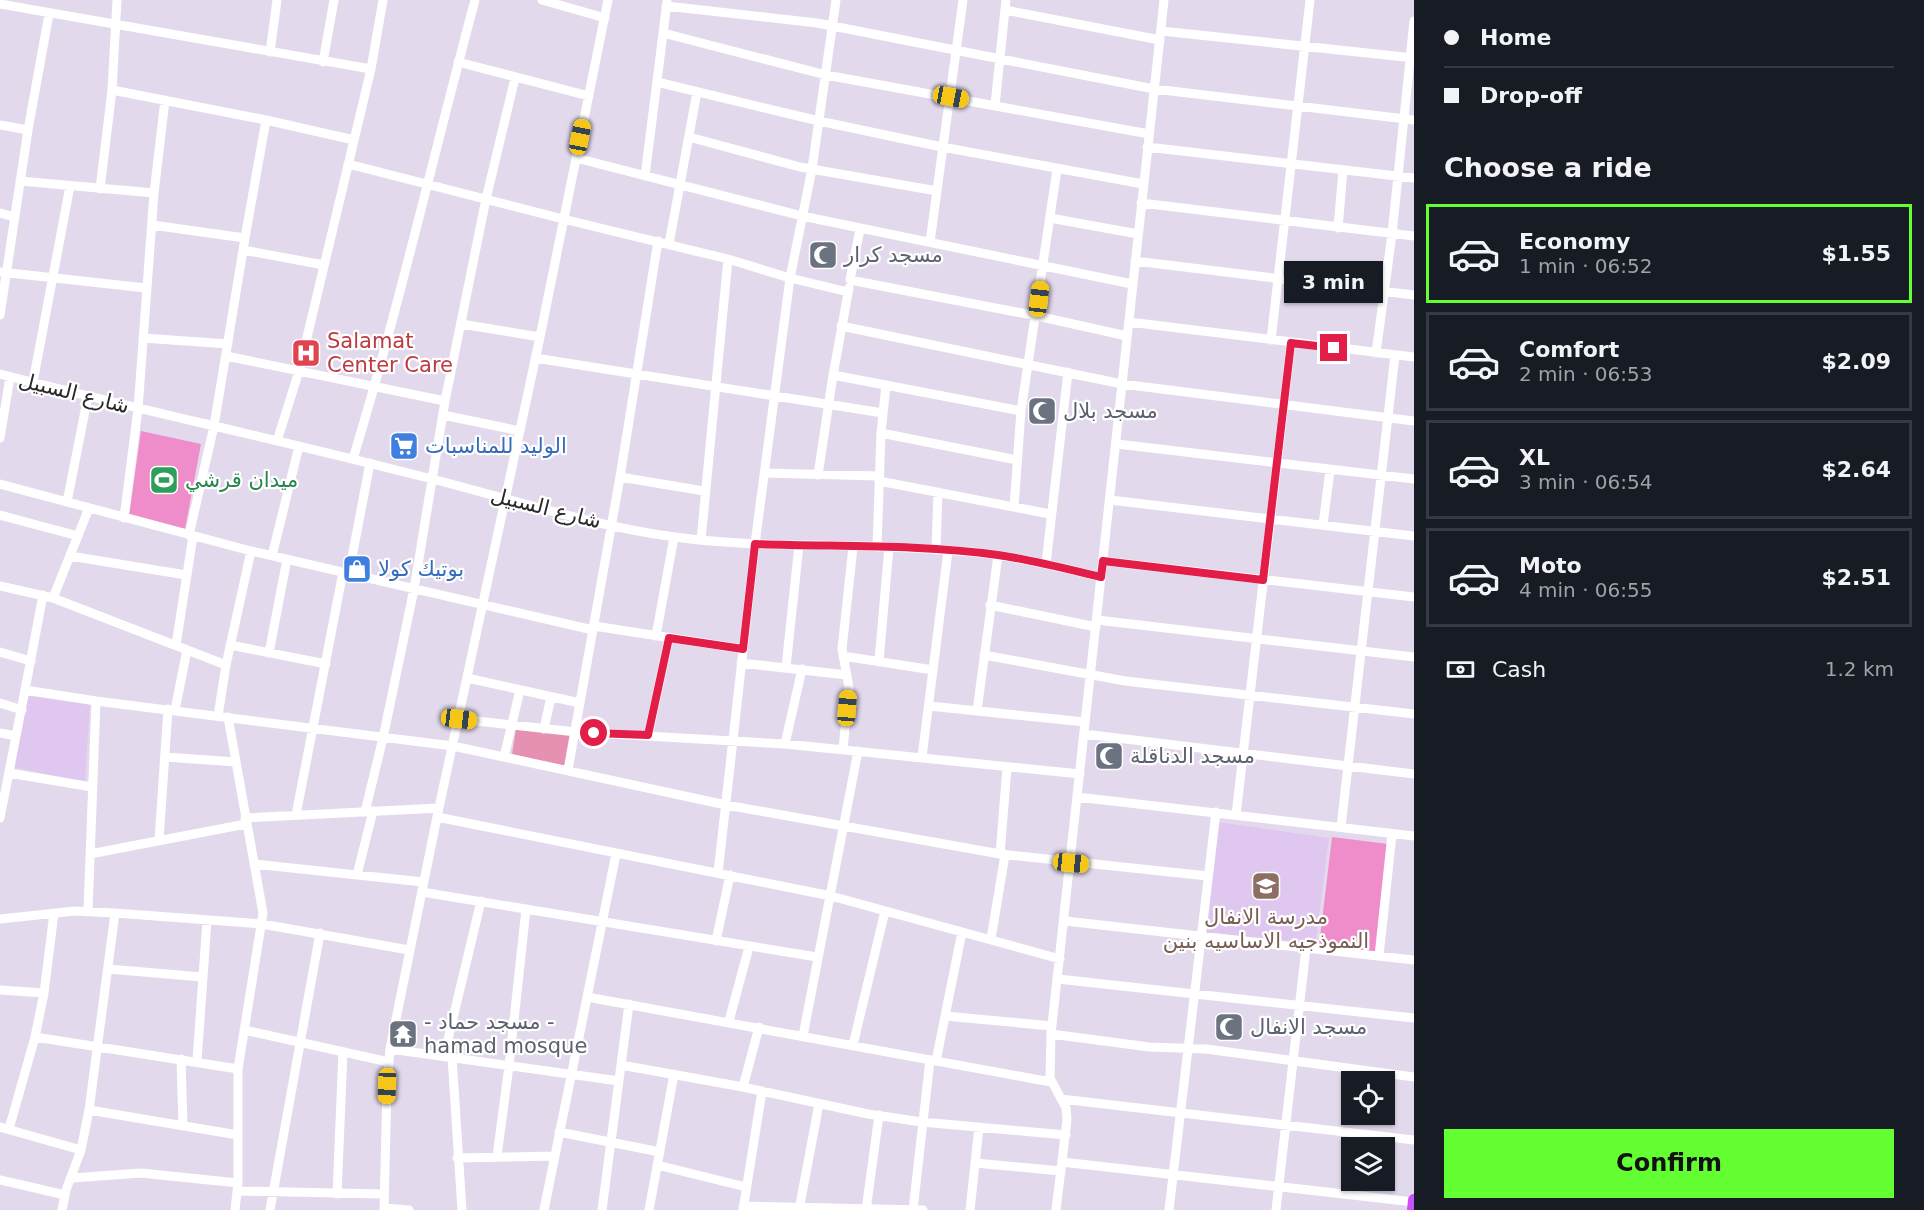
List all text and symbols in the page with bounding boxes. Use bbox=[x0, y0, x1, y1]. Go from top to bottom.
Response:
text: Home bbox=[1480, 25, 1551, 50]
text: Drop-off bbox=[1480, 83, 1582, 108]
car bbox=[932, 85, 970, 109]
car bbox=[568, 118, 592, 156]
text: Choose a ride bbox=[1444, 152, 1652, 183]
icon: car bbox=[1447, 227, 1501, 281]
text: Economy bbox=[1519, 229, 1630, 254]
mosque icon: مسجد كرار bbox=[807, 239, 839, 271]
text: $1.55 bbox=[1821, 241, 1891, 266]
place label: مسجد كرار bbox=[843, 243, 943, 267]
text: 1 min · 06:52 bbox=[1519, 254, 1653, 278]
callout: 3 min bbox=[1284, 261, 1384, 303]
text: 3 min bbox=[1302, 270, 1365, 294]
car bbox=[1028, 280, 1050, 318]
place label: Salamat Center Care bbox=[327, 329, 453, 377]
route end bbox=[1320, 334, 1347, 361]
icon: car bbox=[1447, 335, 1501, 389]
hospital icon: Salamat Center Care bbox=[290, 337, 322, 369]
text: Comfort bbox=[1519, 337, 1619, 362]
text: $2.09 bbox=[1821, 349, 1891, 374]
text: 2 min · 06:53 bbox=[1519, 362, 1653, 386]
street label: شارع السبيل bbox=[16, 368, 132, 418]
mosque icon: مسجد بلال bbox=[1026, 395, 1058, 427]
place label: مسجد بلال bbox=[1063, 399, 1158, 423]
supermarket icon: الوليد للمناسبات bbox=[388, 430, 420, 462]
place label: الوليد للمناسبات bbox=[425, 434, 567, 458]
icon: car bbox=[1447, 443, 1501, 497]
text: XL bbox=[1519, 445, 1550, 470]
text: $2.64 bbox=[1821, 457, 1891, 482]
sports icon: ميدان قرشي bbox=[148, 464, 180, 496]
place label: ميدان قرشي bbox=[185, 468, 298, 492]
text: 3 min · 06:54 bbox=[1519, 470, 1653, 494]
street label: شارع السبيل bbox=[488, 483, 604, 533]
icon: car bbox=[1447, 551, 1501, 605]
shop icon: بوتيك كولا bbox=[341, 553, 373, 585]
text: Moto bbox=[1519, 553, 1582, 578]
place label: بوتيك كولا bbox=[378, 557, 464, 581]
text: $2.51 bbox=[1821, 565, 1891, 590]
text: 4 min · 06:55 bbox=[1519, 578, 1653, 602]
icon: cash bbox=[1444, 653, 1477, 686]
text: Cash bbox=[1492, 657, 1546, 682]
text: 1.2 km bbox=[1825, 657, 1894, 681]
car bbox=[836, 689, 858, 727]
car bbox=[440, 708, 478, 730]
route start bbox=[580, 719, 607, 746]
mosque icon: مسجد الدناقلة bbox=[1093, 740, 1125, 772]
place label: مسجد الدناقلة bbox=[1130, 744, 1255, 768]
car bbox=[1052, 852, 1090, 874]
school or university icon: مدرسة الانفال النموذجيه الاساسيه بنين bbox=[1250, 870, 1282, 902]
place label: مدرسة الانفال النموذجيه الاساسيه بنين bbox=[1163, 905, 1369, 953]
place label: - مسجد حماد - hamad mosque bbox=[424, 1010, 587, 1058]
mosque icon: مسجد الانفال bbox=[1213, 1011, 1245, 1043]
place label: مسجد الانفال bbox=[1250, 1015, 1367, 1039]
temple icon: - مسجد حماد - hamad mosque bbox=[387, 1018, 419, 1050]
car bbox=[377, 1068, 397, 1104]
map controls bbox=[1341, 1071, 1395, 1191]
button: locate bbox=[1341, 1071, 1395, 1125]
button: Confirm bbox=[1444, 1129, 1894, 1198]
button: layers bbox=[1341, 1137, 1395, 1191]

